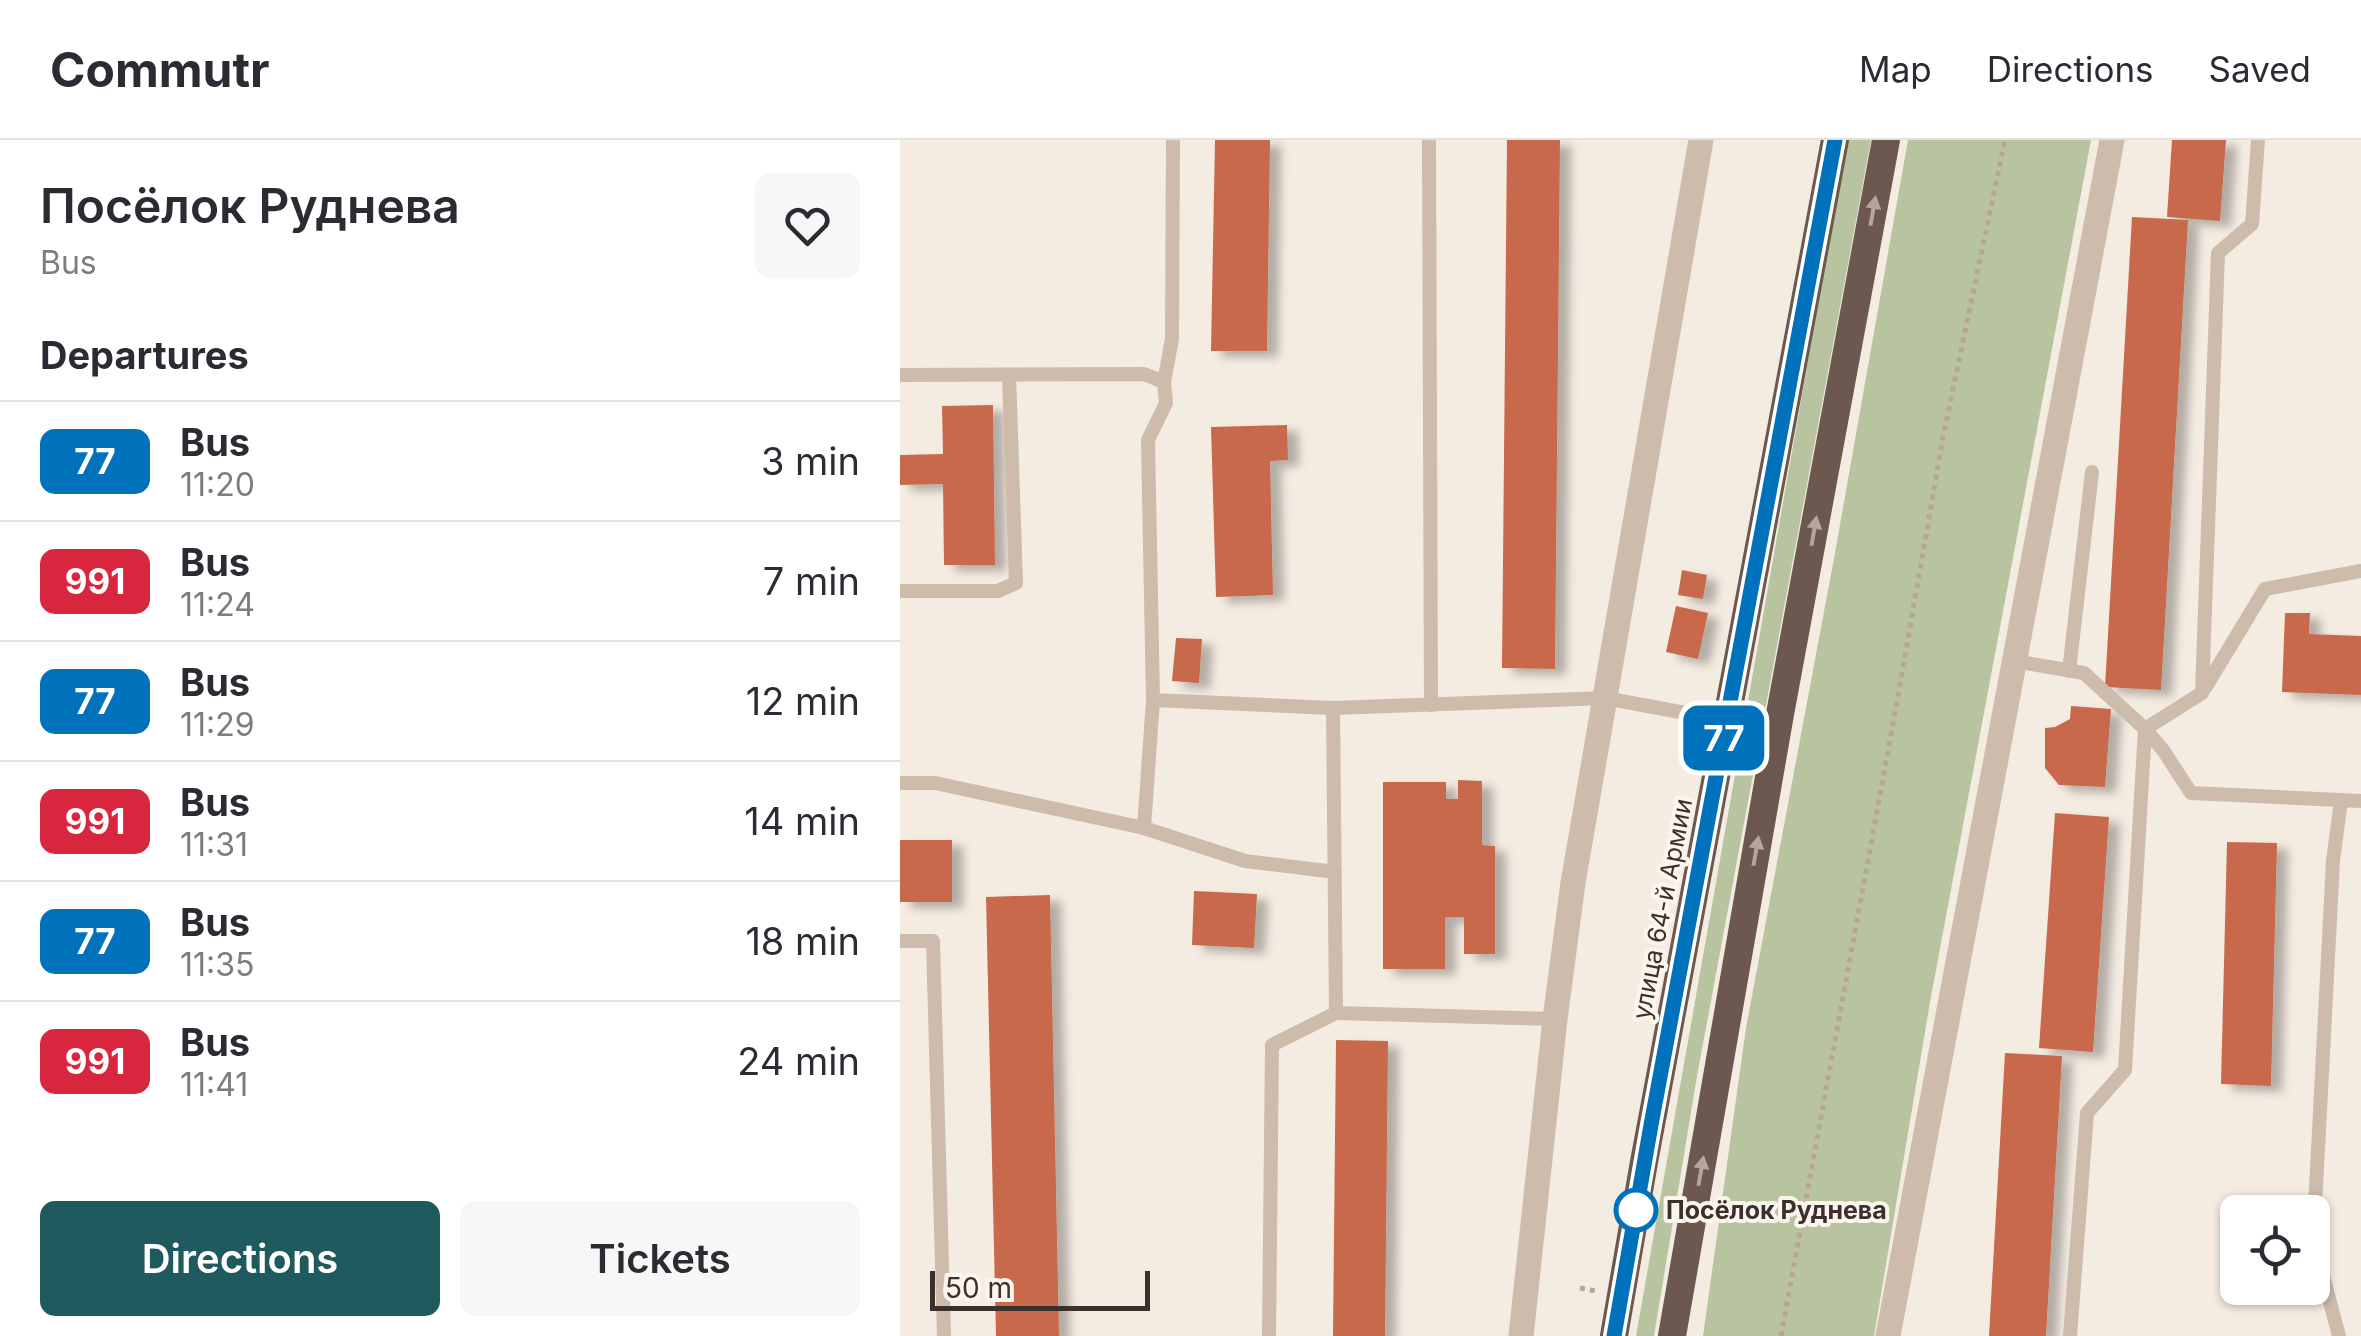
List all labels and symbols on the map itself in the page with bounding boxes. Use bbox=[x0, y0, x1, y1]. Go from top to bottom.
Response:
one-way arrow bbox=[1865, 195, 1881, 226]
one-way arrow bbox=[1807, 515, 1822, 546]
line badge: 77 bbox=[1679, 706, 1769, 770]
street label: улица 64-й Армии bbox=[1626, 796, 1698, 1022]
one-way arrow bbox=[1749, 834, 1764, 866]
one-way arrow bbox=[1694, 1155, 1709, 1186]
marker: Посёлок Руднева bbox=[1615, 1189, 1657, 1231]
place label: Посёлок Руднева bbox=[1666, 1195, 1887, 1225]
scale bar bbox=[930, 1266, 1150, 1310]

